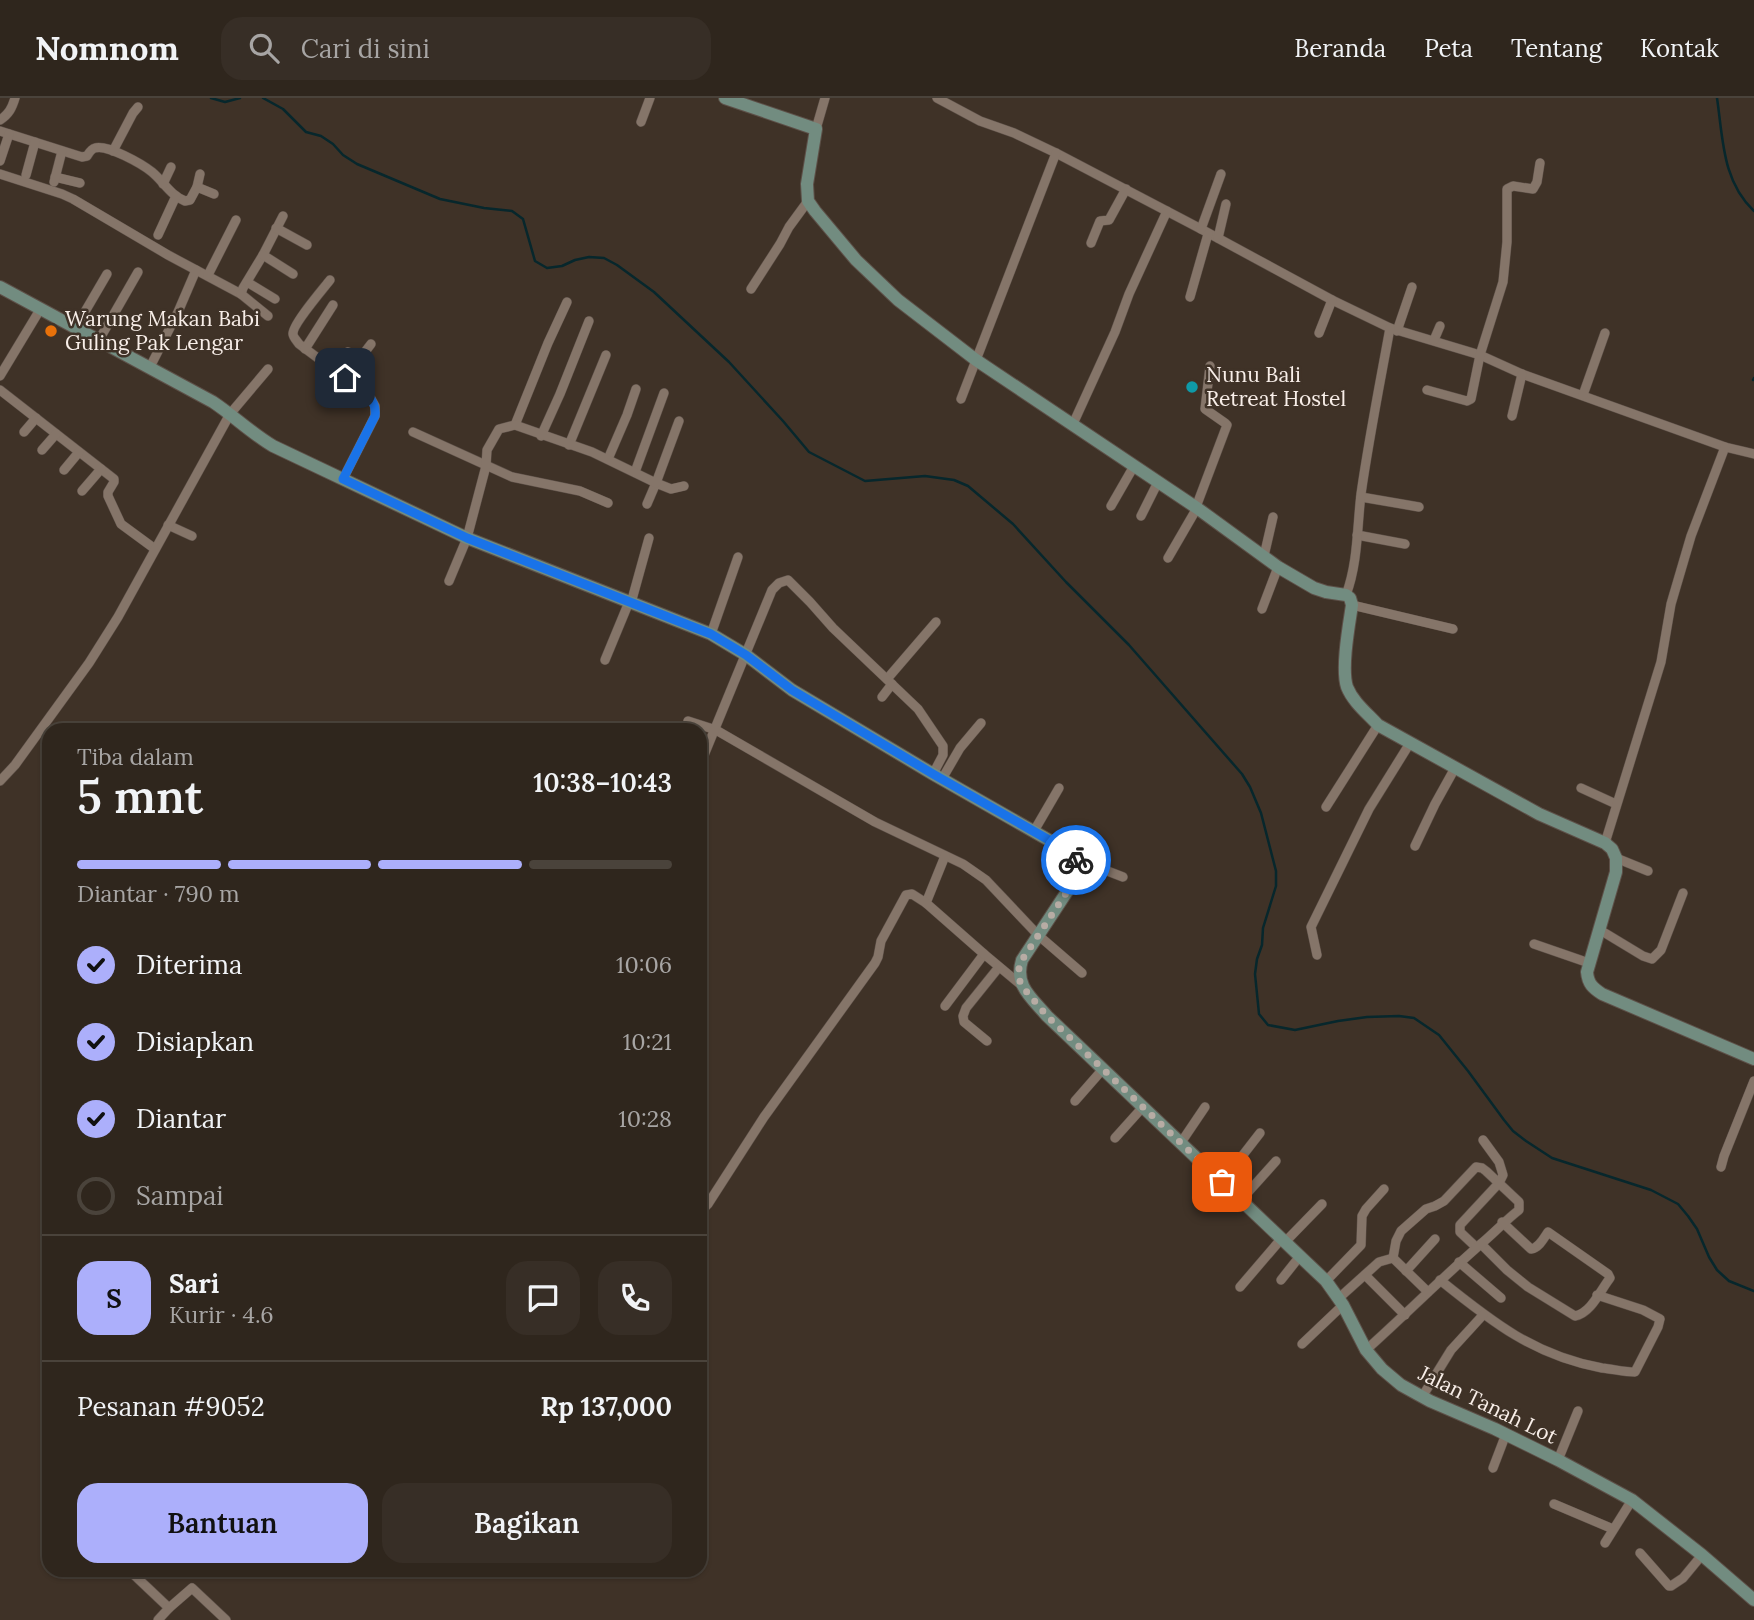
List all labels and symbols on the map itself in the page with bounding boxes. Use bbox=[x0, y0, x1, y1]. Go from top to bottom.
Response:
place label: Warung Makan Babi Guling Pak Lengar bbox=[65, 305, 260, 356]
marker: Warung Makan Babi Guling Pak Lengar bbox=[43, 323, 59, 339]
pin bbox=[315, 348, 375, 408]
place label: Nunu Bali Retreat Hostel bbox=[1206, 361, 1346, 412]
marker: Nunu Bali Retreat Hostel bbox=[1184, 379, 1200, 395]
courier bbox=[1041, 825, 1111, 895]
pin bbox=[1192, 1152, 1252, 1212]
street label: Jalan Tanah Lot bbox=[1413, 1359, 1563, 1450]

